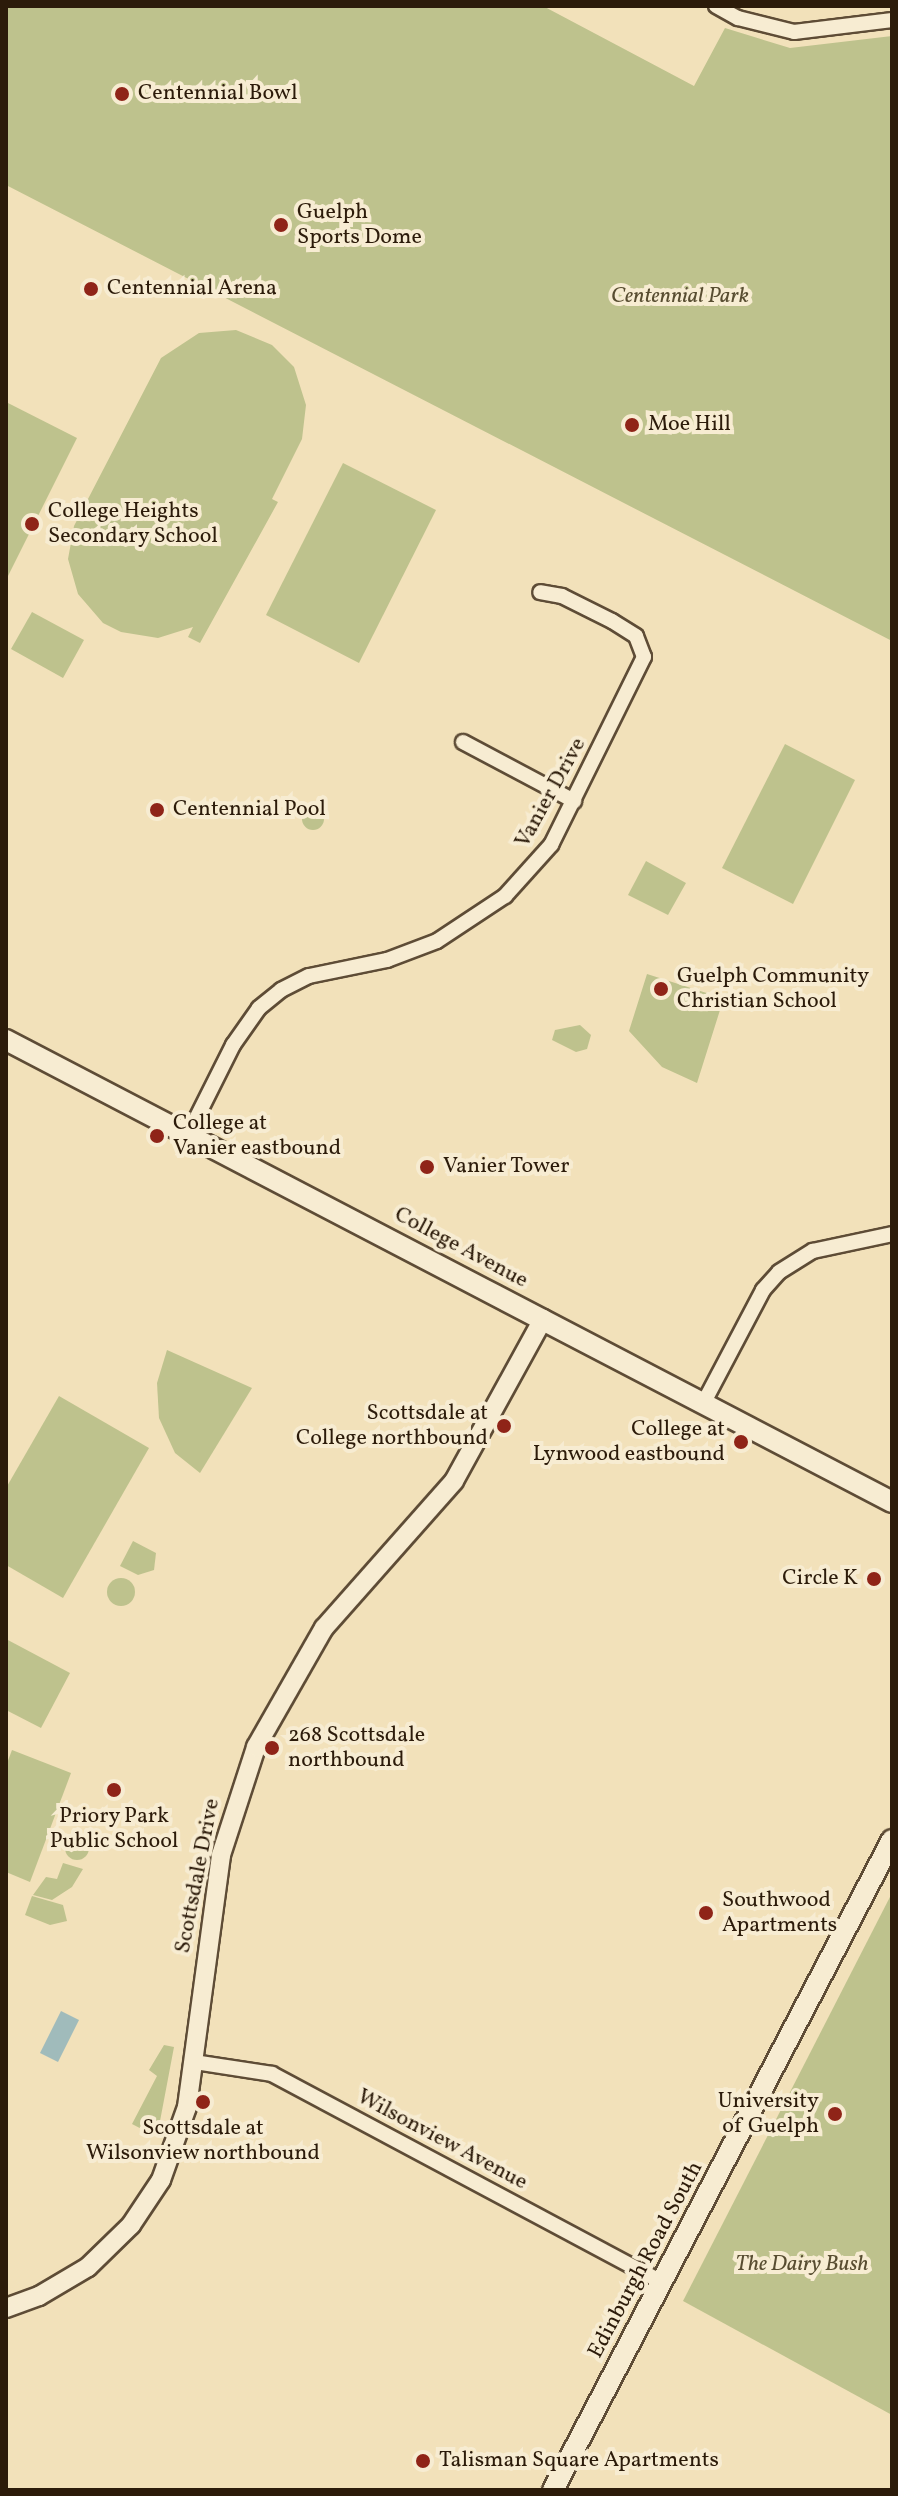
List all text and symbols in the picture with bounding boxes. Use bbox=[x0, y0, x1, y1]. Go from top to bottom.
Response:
place label: Centennial Bowl bbox=[138, 81, 297, 107]
marker: Centennial Bowl bbox=[113, 85, 131, 103]
place label: Guelph Sports Dome bbox=[297, 199, 422, 250]
marker: Guelph Sports Dome bbox=[272, 216, 290, 234]
place label: Centennial Arena bbox=[107, 276, 277, 302]
marker: Centennial Arena bbox=[82, 280, 100, 298]
park label: Centennial Park bbox=[611, 284, 749, 310]
place label: Moe Hill bbox=[648, 412, 731, 438]
marker: Moe Hill bbox=[623, 416, 641, 434]
place label: College Heights Secondary School bbox=[48, 498, 218, 550]
marker: College Heights Secondary School bbox=[23, 515, 41, 533]
street label: Vanier Drive bbox=[510, 733, 592, 853]
place label: Centennial Pool bbox=[173, 797, 326, 823]
marker: Centennial Pool bbox=[148, 801, 166, 819]
place label: Guelph Community Christian School bbox=[677, 963, 869, 1014]
marker: Guelph Community Christian School bbox=[652, 980, 670, 998]
place label: College at Vanier eastbound bbox=[173, 1110, 341, 1162]
marker: College at Vanier eastbound bbox=[148, 1127, 166, 1145]
place label: Vanier Tower bbox=[443, 1154, 570, 1180]
marker: Vanier Tower bbox=[418, 1158, 436, 1176]
street label: College Avenue bbox=[390, 1202, 532, 1294]
place label: Scottsdale at College northbound bbox=[296, 1400, 488, 1452]
place label: College at Lynwood eastbound bbox=[533, 1416, 725, 1468]
marker: Scottsdale at College northbound bbox=[495, 1417, 513, 1435]
marker: College at Lynwood eastbound bbox=[732, 1433, 750, 1451]
place label: Circle K bbox=[782, 1566, 858, 1592]
marker: Circle K bbox=[865, 1570, 883, 1588]
place label: 268 Scottsdale northbound bbox=[288, 1722, 425, 1774]
marker: 268 Scottsdale northbound bbox=[263, 1739, 281, 1757]
marker: Priory Park Public School bbox=[105, 1781, 123, 1799]
street label: Scottsdale Drive bbox=[170, 1797, 226, 1955]
place label: Priory Park Public School bbox=[50, 1803, 178, 1854]
place label: Southwood Apartments bbox=[722, 1887, 837, 1938]
marker: Southwood Apartments bbox=[697, 1904, 715, 1922]
street label: Wilsonview Avenue bbox=[352, 2084, 532, 2196]
place label: University of Guelph bbox=[718, 2088, 819, 2140]
marker: Scottsdale at Wilsonview northbound bbox=[194, 2093, 212, 2111]
marker: University of Guelph bbox=[826, 2105, 844, 2123]
place label: Scottsdale at Wilsonview northbound bbox=[86, 2115, 320, 2166]
street label: Edinburgh Road South bbox=[583, 2157, 709, 2363]
park label: The Dairy Bush bbox=[736, 2252, 868, 2278]
place label: Talisman Square Apartments bbox=[439, 2448, 719, 2474]
marker: Talisman Square Apartments bbox=[414, 2452, 432, 2470]

